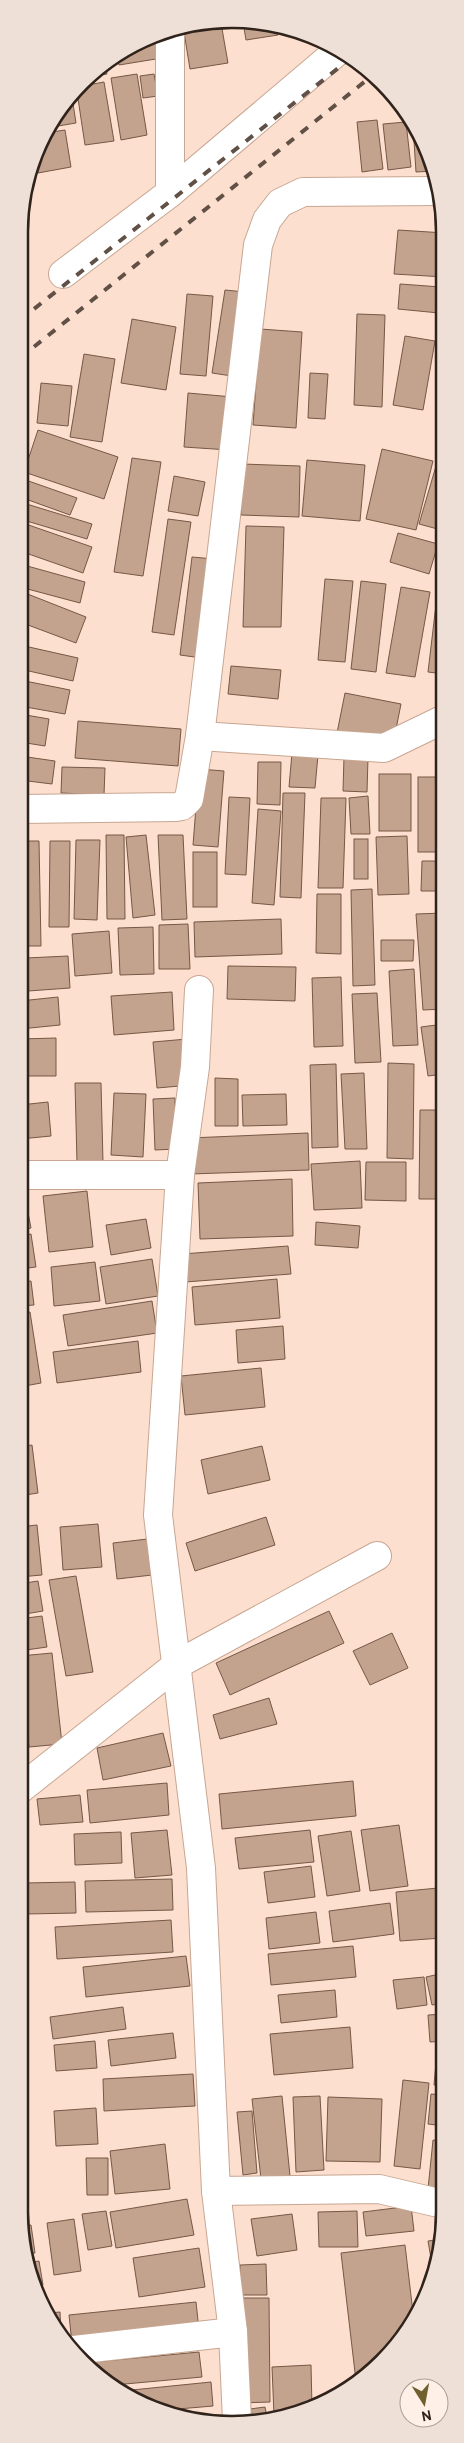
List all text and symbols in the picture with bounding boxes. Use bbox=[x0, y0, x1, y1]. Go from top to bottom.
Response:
north arrow bbox=[399, 2378, 449, 2428]
text: N bbox=[420, 2405, 433, 2424]

